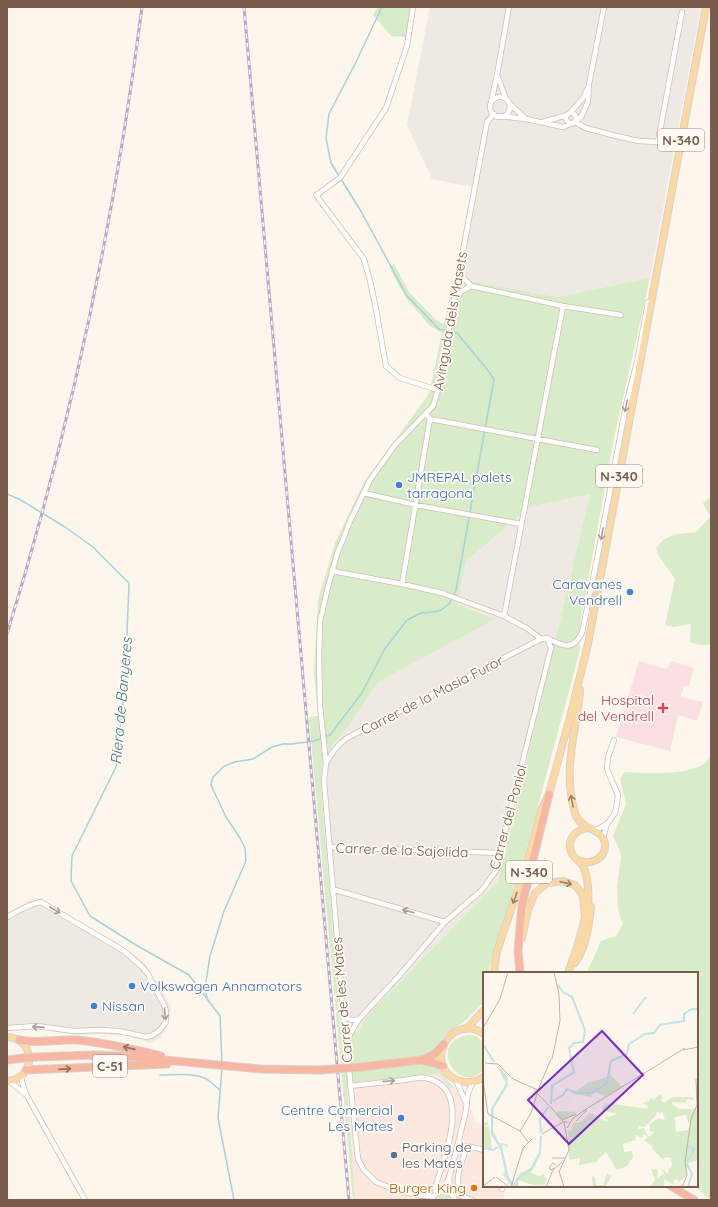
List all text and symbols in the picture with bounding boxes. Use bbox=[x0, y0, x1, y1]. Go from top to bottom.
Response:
road number: N-340 bbox=[658, 129, 704, 151]
street label: Avinguda dels Masets bbox=[429, 250, 471, 392]
one-way arrow bbox=[621, 399, 629, 412]
road number: N-340 bbox=[596, 465, 642, 487]
place label: JMREPAL palets tarragona bbox=[407, 468, 512, 502]
marker: JMREPAL palets tarragona bbox=[394, 480, 404, 490]
one-way arrow bbox=[598, 527, 606, 540]
place label: Caravanes Vendrell bbox=[552, 575, 622, 609]
marker: Caravanes Vendrell bbox=[625, 587, 635, 597]
water label: Riera de Banyeres bbox=[106, 636, 136, 765]
street label: Carrer de la Masia Furor bbox=[358, 651, 507, 739]
place label: Hospital del Vendrell bbox=[578, 691, 654, 725]
marker: Hospital del Vendrell bbox=[657, 702, 669, 714]
street label: Carrer del Poniol bbox=[485, 762, 531, 872]
one-way arrow bbox=[568, 795, 576, 808]
street label: Carrer de la Sajolida bbox=[335, 839, 469, 861]
road number: N-340 bbox=[506, 861, 552, 883]
one-way arrow bbox=[559, 879, 572, 887]
one-way arrow bbox=[511, 891, 519, 903]
one-way arrow bbox=[49, 907, 61, 915]
one-way arrow bbox=[401, 907, 414, 914]
street label: Carrer de les Mates bbox=[328, 936, 356, 1064]
inset map bbox=[483, 972, 698, 1187]
place label: Volkswagen Annamotors bbox=[140, 977, 302, 995]
marker: Volkswagen Annamotors bbox=[127, 981, 137, 991]
place label: Nissan bbox=[102, 997, 145, 1015]
marker: Nissan bbox=[89, 1001, 99, 1011]
one-way arrow bbox=[162, 1007, 169, 1020]
one-way arrow bbox=[32, 1023, 45, 1031]
one-way arrow bbox=[123, 1044, 136, 1052]
road number: C-51 bbox=[93, 1055, 127, 1077]
one-way arrow bbox=[58, 1065, 71, 1072]
one-way arrow bbox=[382, 1078, 395, 1085]
place label: Centre Comercial Les Mates bbox=[281, 1101, 393, 1135]
marker: Centre Comercial Les Mates bbox=[396, 1113, 406, 1123]
place label: Parking de les Mates bbox=[402, 1138, 472, 1172]
marker: Parking de les Mates bbox=[389, 1150, 399, 1160]
place label: Burger King bbox=[389, 1179, 466, 1197]
marker: Burger King bbox=[469, 1183, 479, 1193]

